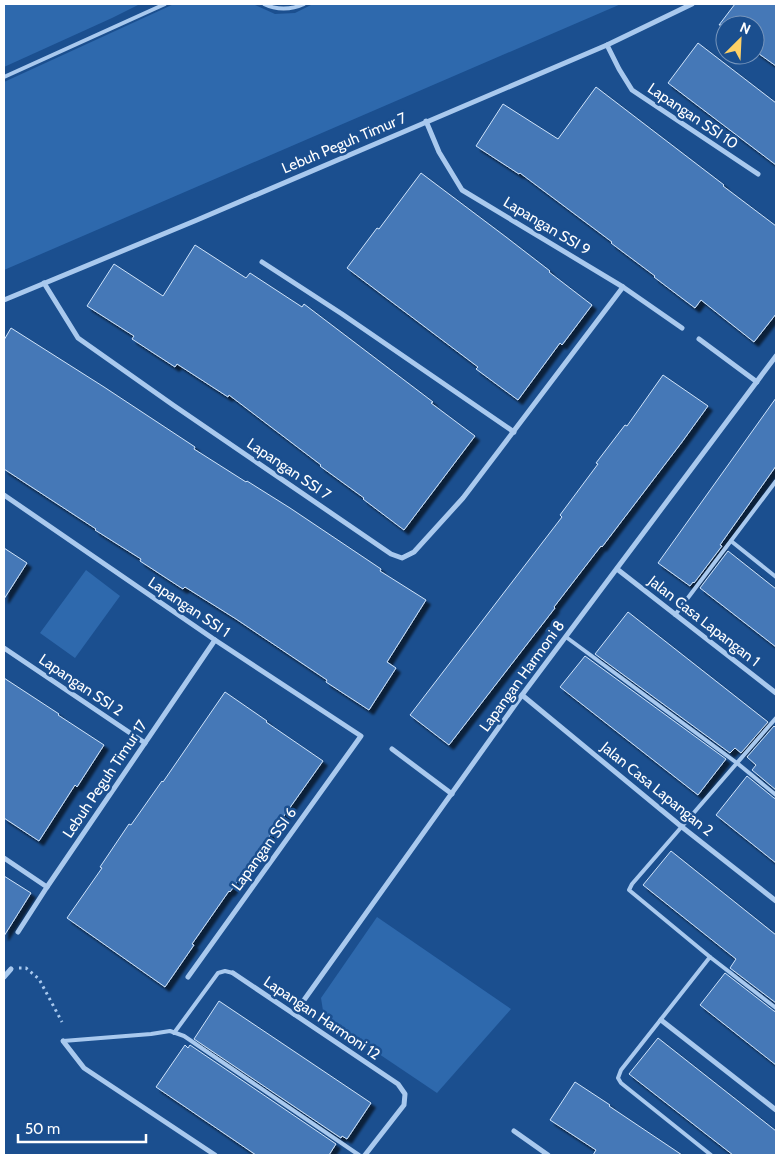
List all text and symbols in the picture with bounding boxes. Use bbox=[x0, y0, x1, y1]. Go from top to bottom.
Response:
north arrow bbox=[715, 15, 765, 65]
text: N bbox=[737, 18, 753, 38]
street label: Lapangan SSI 10 bbox=[644, 79, 742, 153]
street label: Lebuh Peguh Timur 7 bbox=[279, 108, 409, 177]
street label: Lapangan SSI 9 bbox=[500, 193, 594, 259]
street label: Lapangan SSI 7 bbox=[244, 434, 335, 504]
street label: Jalan Casa Lapangan 1 bbox=[644, 571, 763, 670]
street label: Lapangan SSI 1 bbox=[145, 573, 233, 641]
street label: Lapangan Harmoni 8 bbox=[476, 617, 568, 735]
street label: Lapangan SSI 2 bbox=[35, 650, 127, 720]
street label: Lebuh Peguh Timur 17 bbox=[59, 716, 151, 841]
street label: Jalan Casa Lapangan 2 bbox=[596, 737, 717, 840]
street label: Lapangan SSI 6 bbox=[228, 804, 300, 894]
street label: Lapangan Harmoni 12 bbox=[260, 972, 384, 1064]
scale bar bbox=[18, 1112, 145, 1144]
text: 50 m bbox=[25, 1120, 60, 1138]

